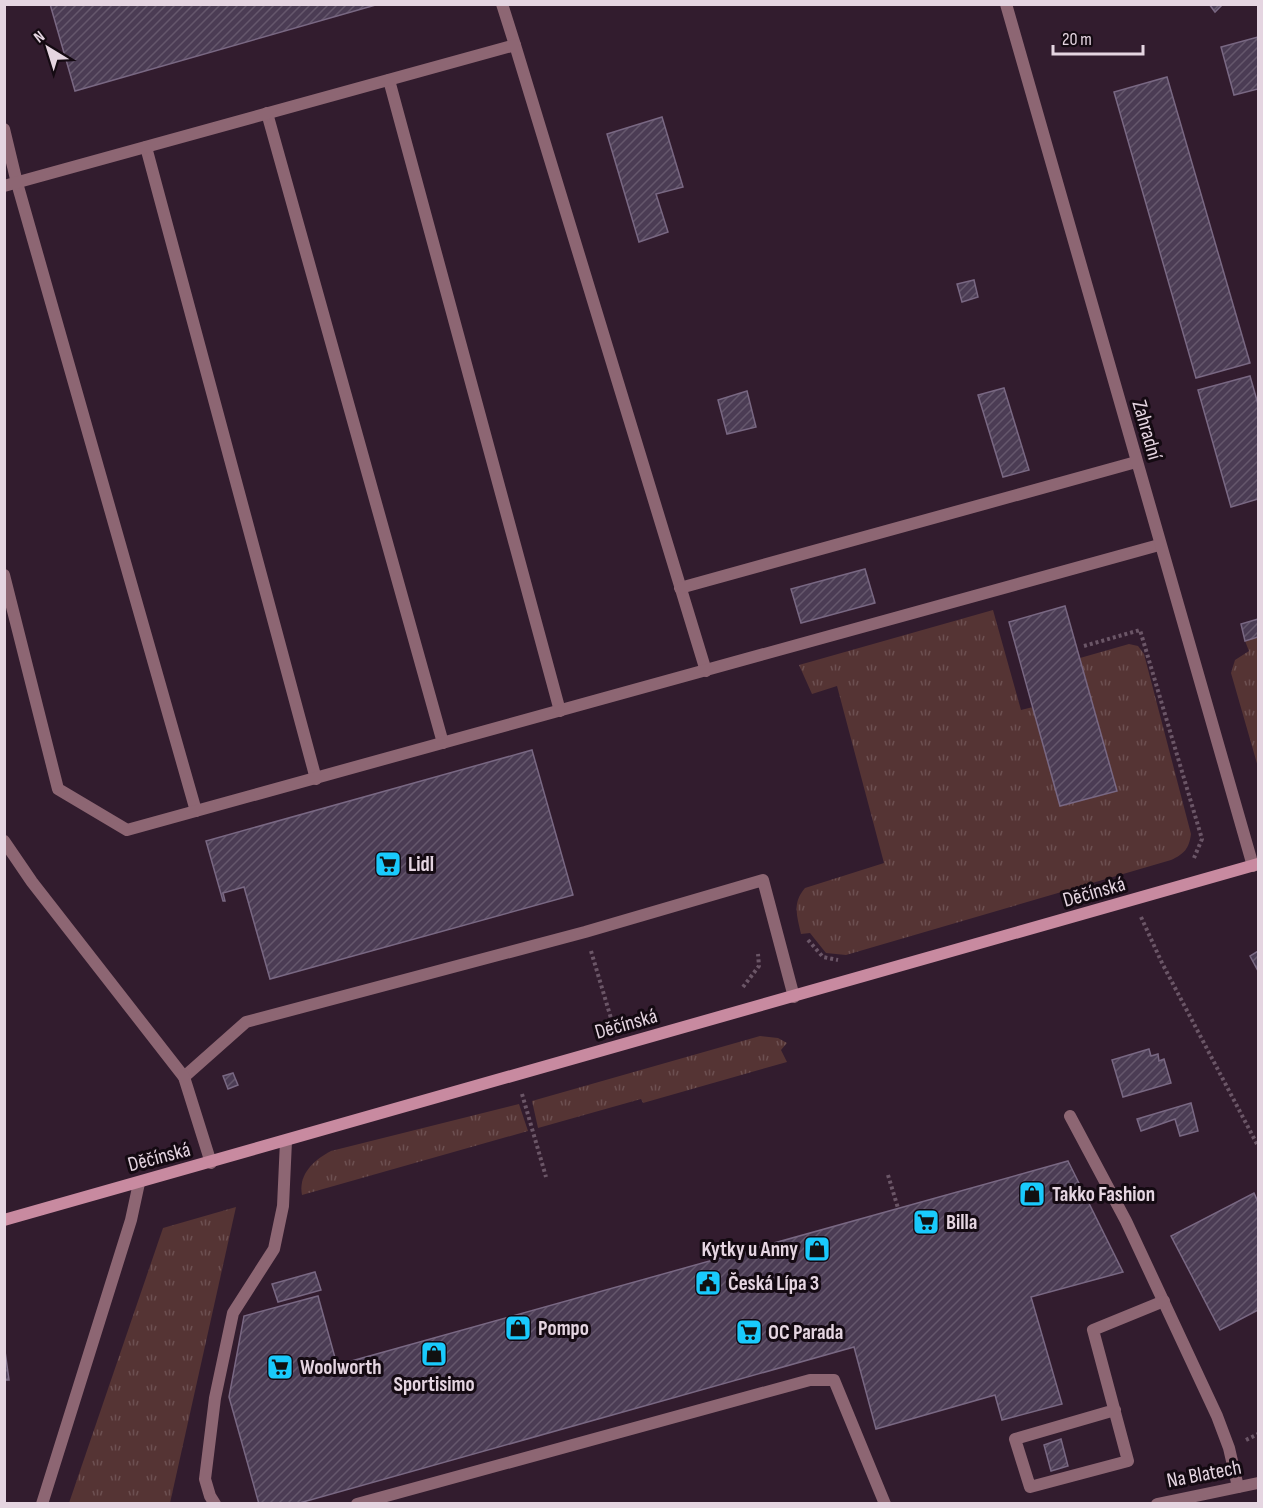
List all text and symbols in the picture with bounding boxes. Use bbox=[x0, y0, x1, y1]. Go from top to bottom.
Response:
north arrow bbox=[18, 18, 78, 78]
scale bar bbox=[1053, 18, 1143, 56]
text: N bbox=[30, 27, 49, 47]
text: 20 m bbox=[1062, 29, 1092, 50]
street label: Zahradní bbox=[1127, 397, 1167, 463]
supermarket icon: Lidl bbox=[373, 849, 403, 879]
place label: Lidl bbox=[408, 852, 434, 877]
street label: Děčínská bbox=[1060, 871, 1128, 913]
street label: Děčínská bbox=[592, 1003, 660, 1045]
street label: Děčínská bbox=[125, 1137, 193, 1177]
shop icon: Takko Fashion bbox=[1017, 1179, 1047, 1209]
place label: Takko Fashion bbox=[1052, 1182, 1155, 1207]
supermarket icon: Billa bbox=[911, 1207, 941, 1237]
place label: Billa bbox=[946, 1210, 977, 1235]
shop icon: Kytky u Anny bbox=[802, 1234, 832, 1264]
place label: Kytky u Anny bbox=[701, 1237, 798, 1262]
public building icon: Česká Lípa 3 bbox=[693, 1268, 723, 1298]
place label: Česká Lípa 3 bbox=[728, 1271, 819, 1296]
shop icon: Pompo bbox=[503, 1313, 533, 1343]
place label: Pompo bbox=[538, 1316, 589, 1341]
supermarket icon: OC Parada bbox=[734, 1317, 764, 1347]
place label: OC Parada bbox=[768, 1320, 843, 1345]
shop icon: Sportisimo bbox=[419, 1339, 449, 1369]
supermarket icon: Woolworth bbox=[265, 1352, 295, 1382]
place label: Woolworth bbox=[300, 1355, 382, 1380]
place label: Sportisimo bbox=[393, 1372, 475, 1397]
street label: Na Blatech bbox=[1165, 1455, 1243, 1493]

